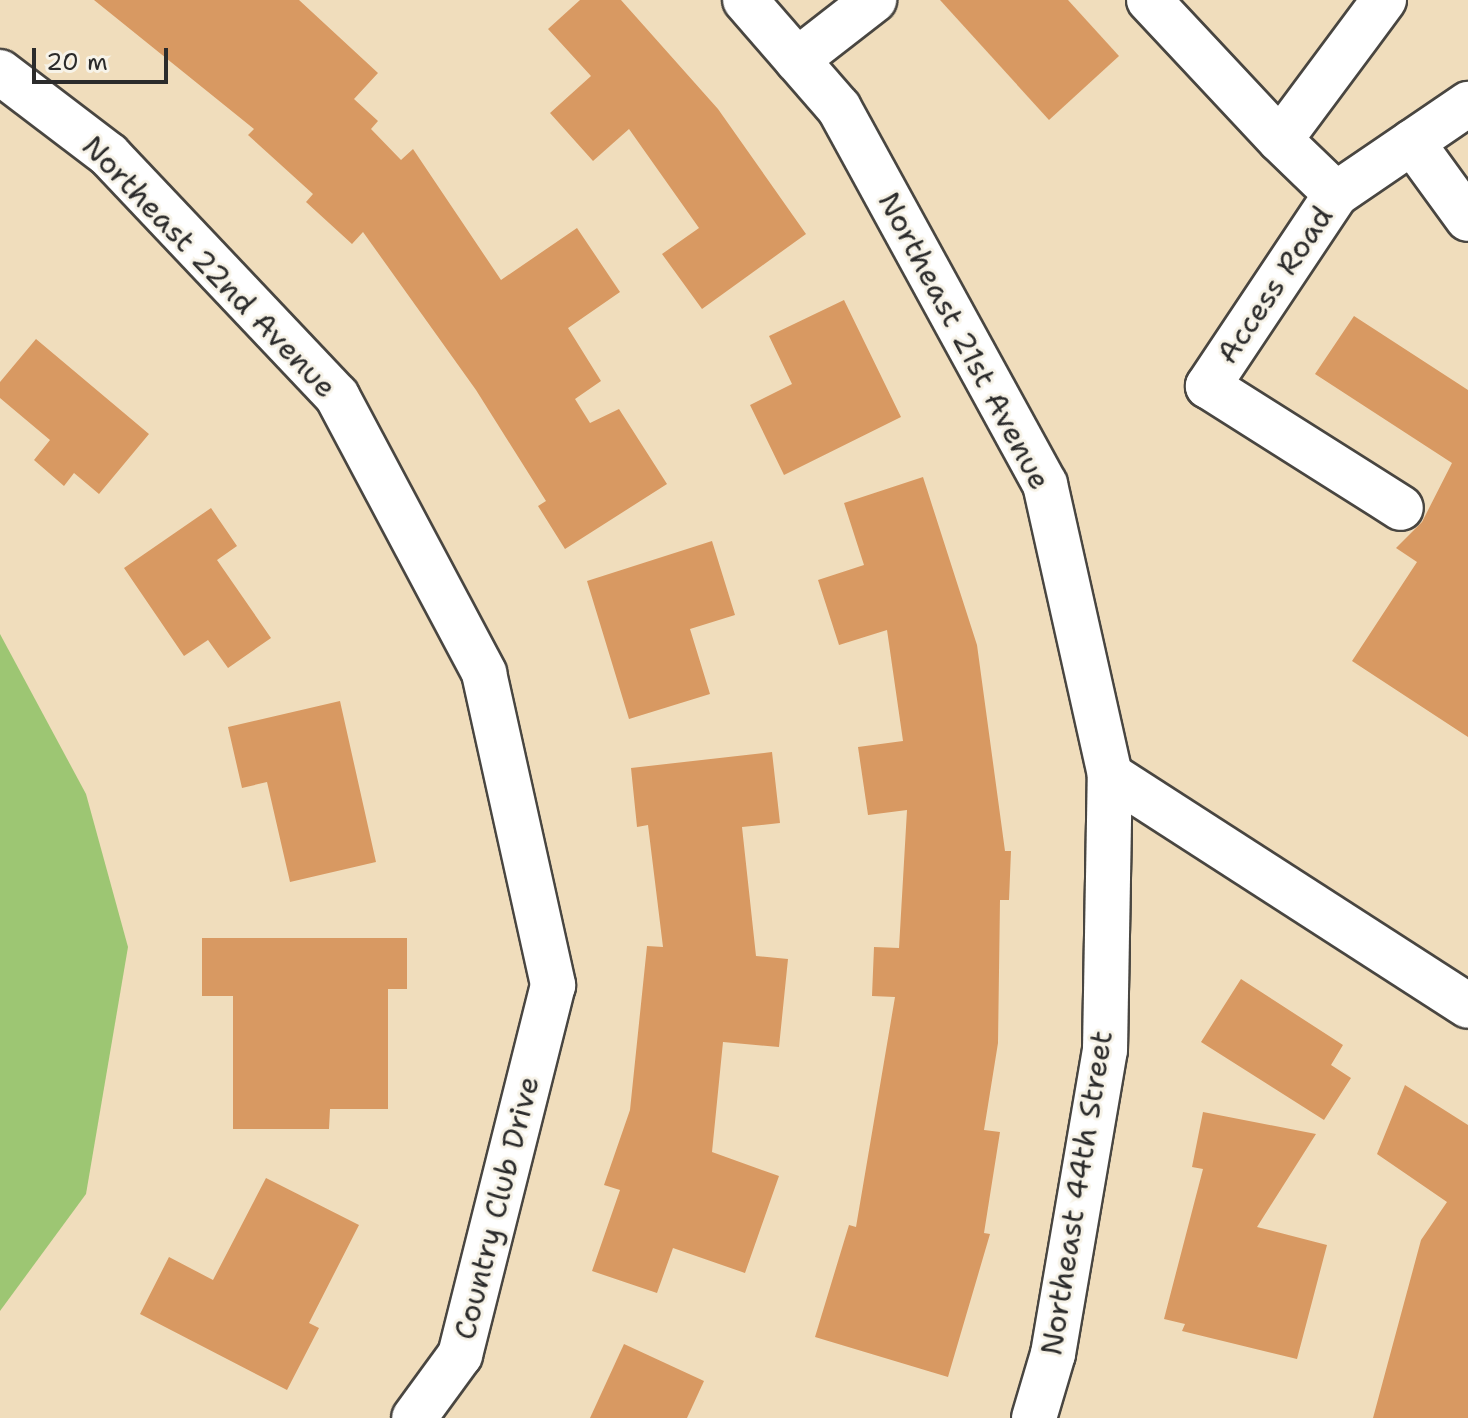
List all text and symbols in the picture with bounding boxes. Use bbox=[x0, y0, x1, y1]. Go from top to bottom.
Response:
scale bar bbox=[36, 32, 172, 82]
text: 20 m bbox=[46, 46, 108, 78]
street label: Northeast 22nd Avenue bbox=[74, 129, 344, 405]
street label: Northeast 21st Avenue bbox=[870, 186, 1058, 496]
street label: Access Road bbox=[1209, 199, 1341, 371]
street label: Northeast 44th Street bbox=[1034, 1028, 1120, 1358]
street label: Country Club Drive bbox=[447, 1073, 547, 1343]

